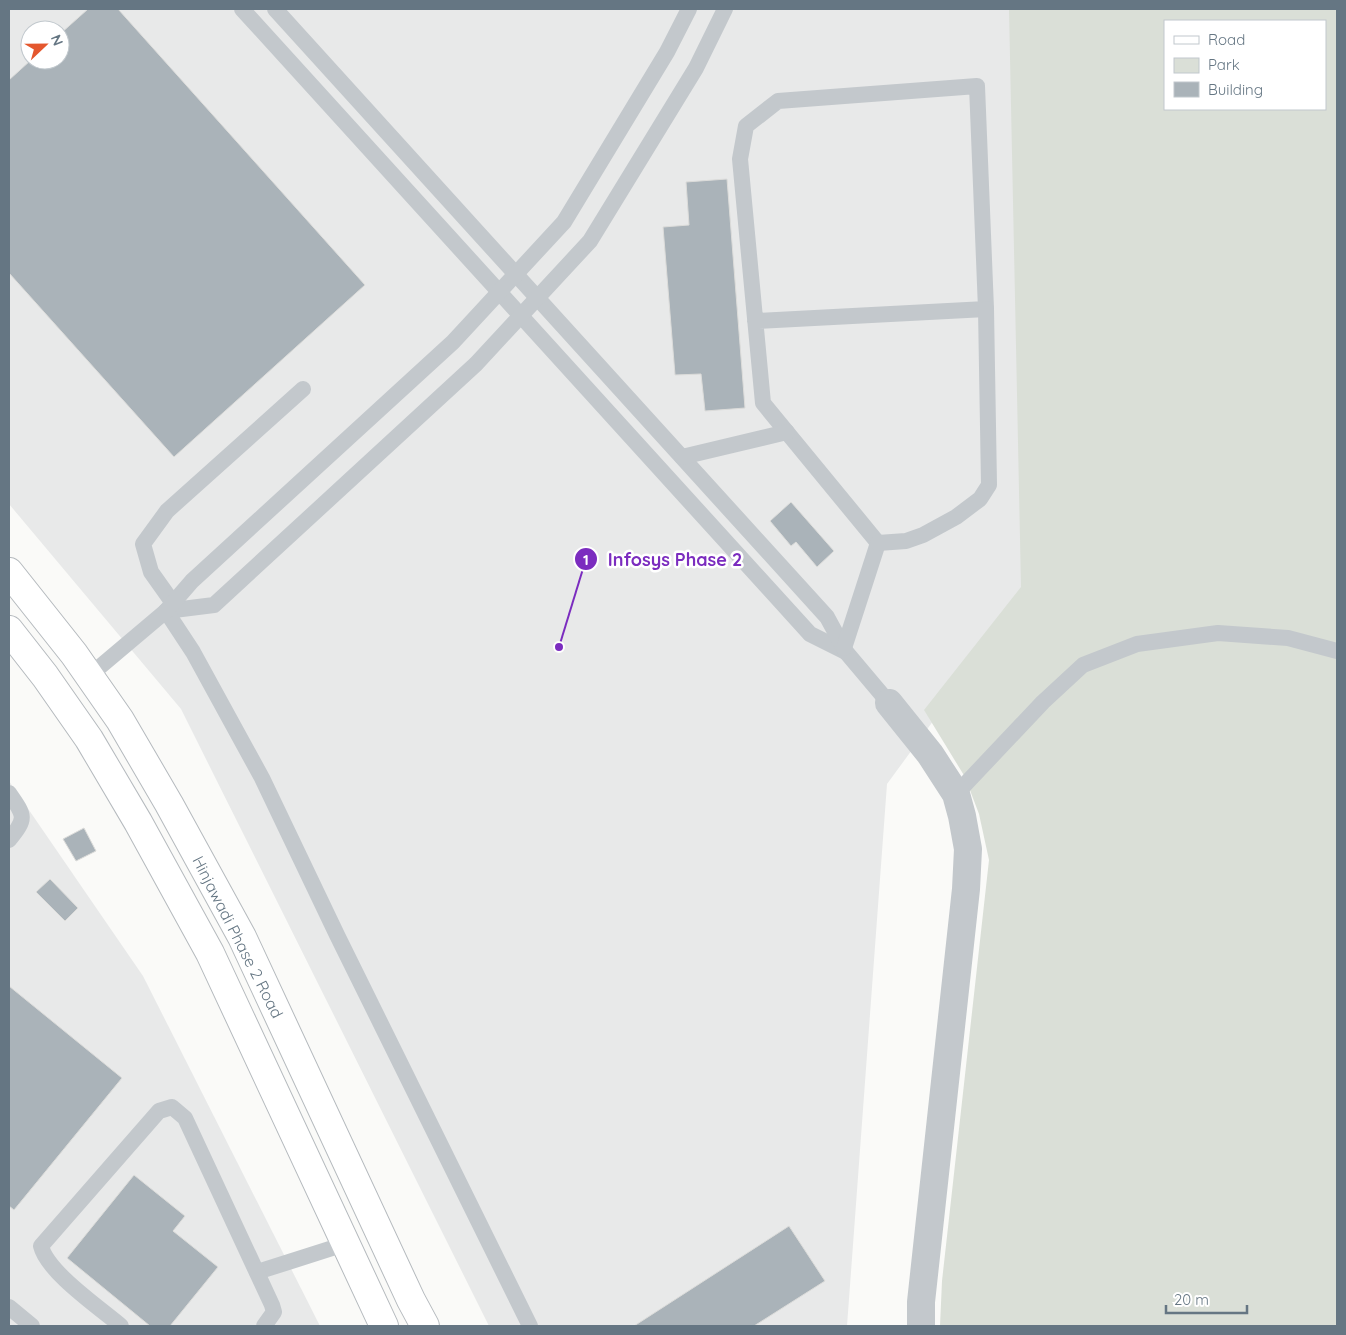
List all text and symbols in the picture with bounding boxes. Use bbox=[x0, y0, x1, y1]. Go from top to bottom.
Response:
north arrow bbox=[20, 20, 70, 70]
legend bbox=[1164, 20, 1326, 110]
text: Road bbox=[1208, 30, 1245, 49]
text: N bbox=[47, 32, 67, 48]
text: Park bbox=[1208, 55, 1240, 74]
text: Building bbox=[1208, 80, 1263, 99]
callout: Infosys Phase 2 bbox=[573, 543, 752, 576]
text: Infosys Phase 2 bbox=[608, 548, 742, 571]
text: 1 bbox=[583, 550, 589, 569]
street label: Hinjawadi Phase 2 Road bbox=[188, 852, 288, 1022]
scale bar bbox=[1166, 1282, 1247, 1314]
text: 20 m bbox=[1174, 1290, 1209, 1309]

